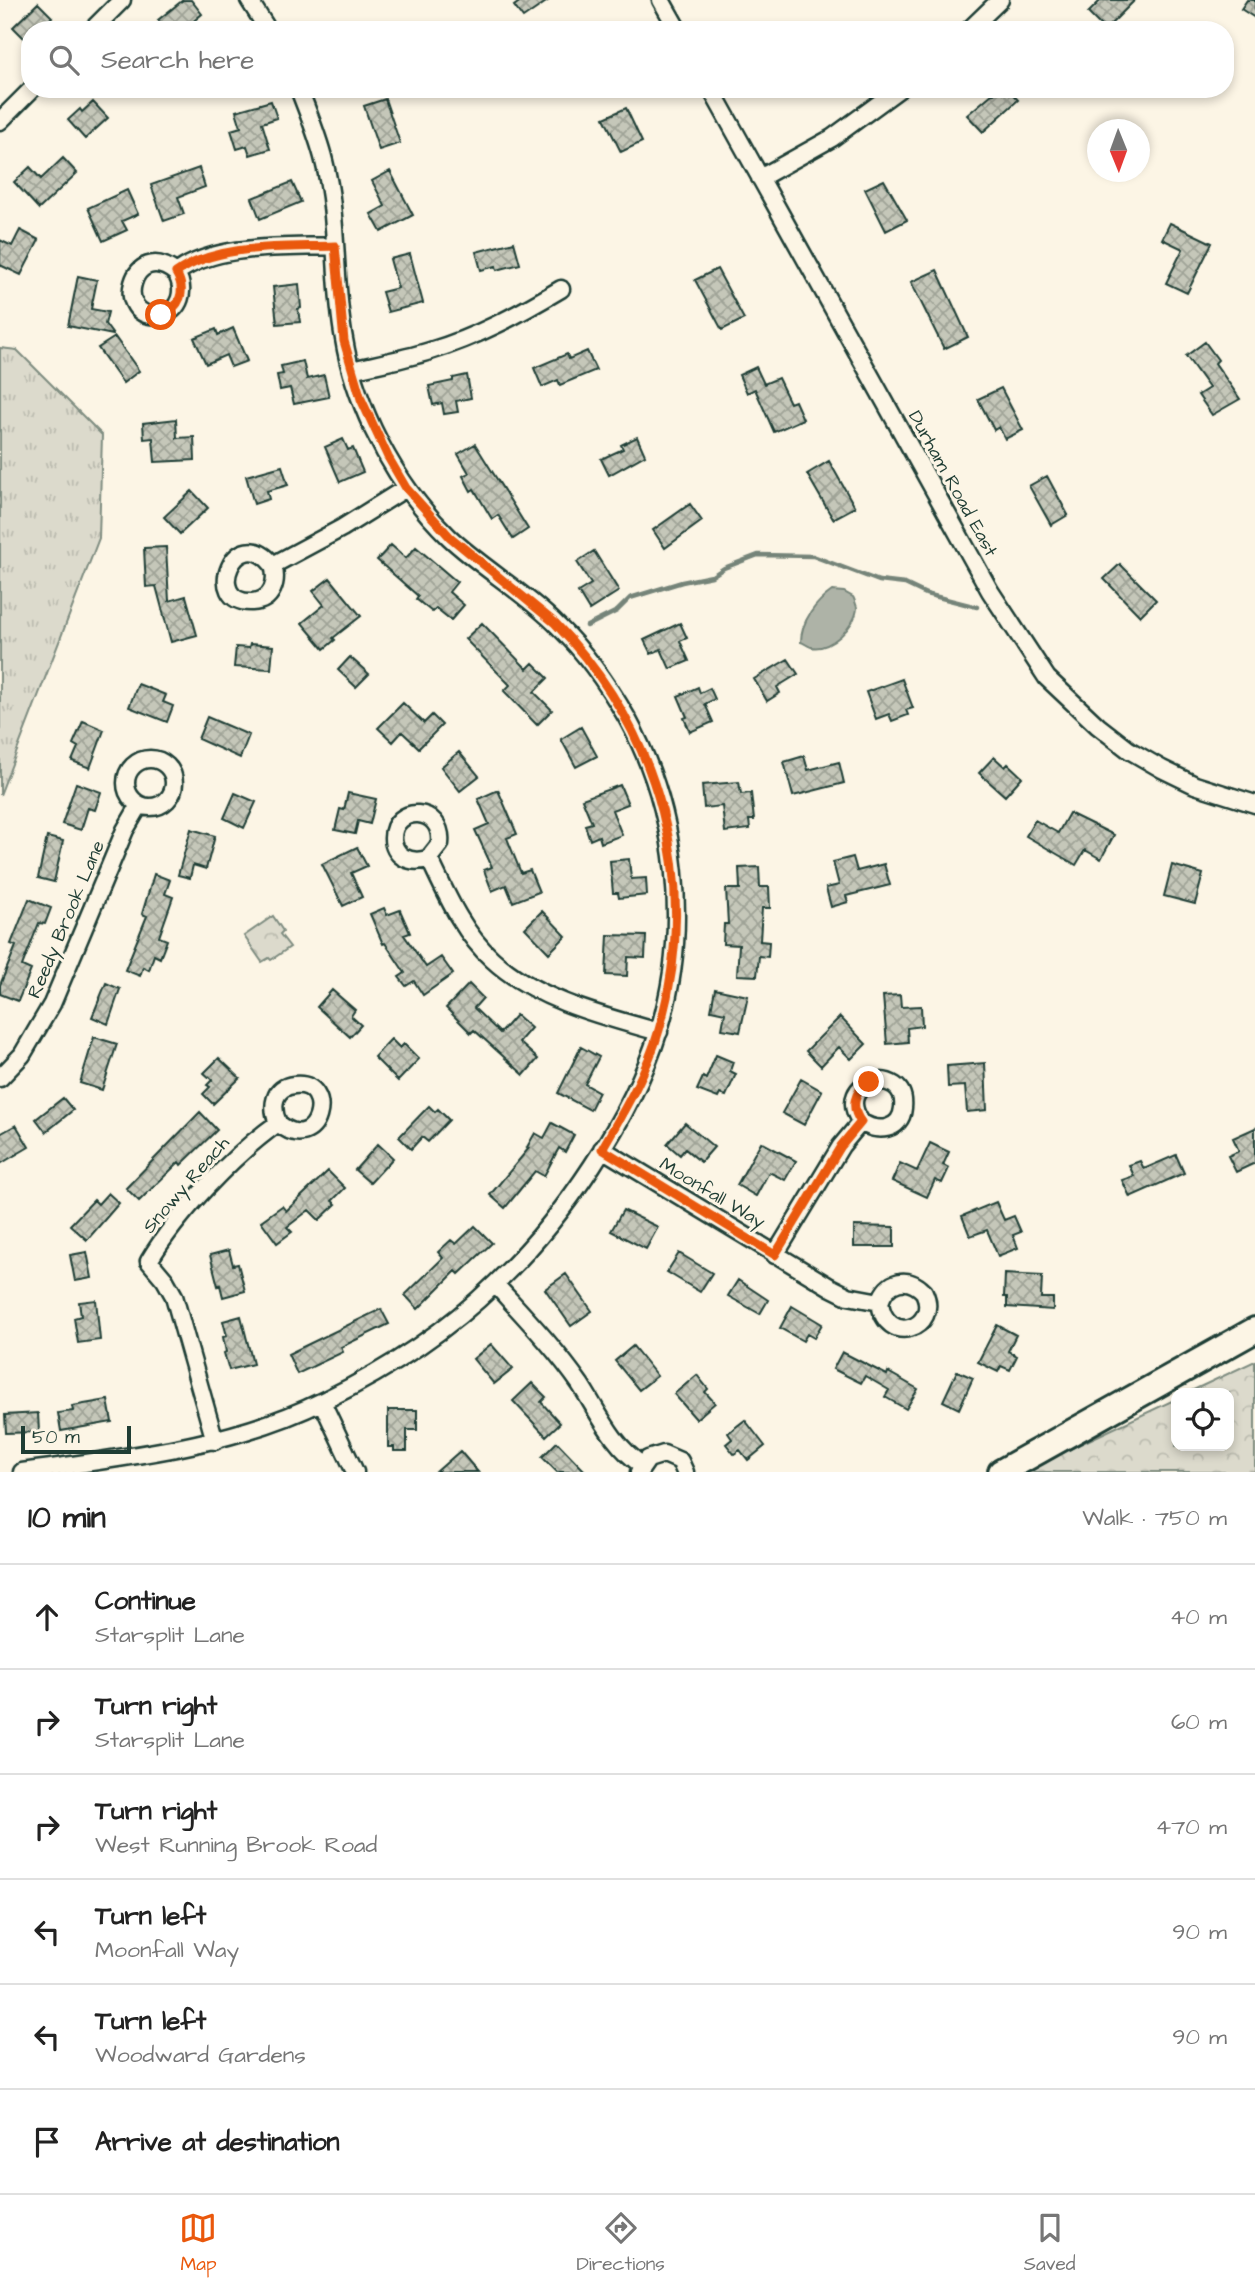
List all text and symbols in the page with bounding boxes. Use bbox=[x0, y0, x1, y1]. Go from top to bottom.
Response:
search box bbox=[21, 21, 1234, 98]
icon: search bbox=[45, 41, 83, 79]
text: Search here bbox=[101, 42, 254, 78]
north arrow bbox=[1087, 119, 1150, 182]
route start bbox=[145, 299, 176, 330]
street label: Durham Road East bbox=[901, 406, 1004, 562]
street label: Reedy Brook Lane bbox=[21, 836, 113, 1003]
route end bbox=[853, 1066, 884, 1097]
street label: Snowy Reach bbox=[136, 1130, 237, 1240]
street label: Moonfall Way bbox=[654, 1151, 771, 1237]
map controls bbox=[1171, 1388, 1234, 1451]
button: locate bbox=[1171, 1388, 1234, 1451]
scale bar bbox=[21, 1423, 131, 1455]
text: 50 m bbox=[32, 1424, 80, 1451]
text: 10 min bbox=[28, 1497, 106, 1539]
text: Walk · 750 m bbox=[1082, 1502, 1227, 1534]
text: Continue bbox=[95, 1583, 196, 1619]
icon: ahead bbox=[28, 1598, 66, 1636]
text: 40 m bbox=[1170, 1601, 1227, 1633]
text: Starsplit Lane bbox=[95, 1619, 245, 1651]
text: Turn right bbox=[95, 1688, 217, 1724]
icon: right bbox=[28, 1703, 66, 1741]
text: 60 m bbox=[1171, 1706, 1227, 1738]
text: Starsplit Lane bbox=[95, 1724, 245, 1756]
text: Turn right bbox=[95, 1793, 217, 1829]
icon: right bbox=[28, 1808, 66, 1846]
text: 470 m bbox=[1156, 1811, 1227, 1843]
text: West Running Brook Road bbox=[95, 1829, 377, 1861]
text: Turn left bbox=[95, 1898, 206, 1934]
icon: left bbox=[28, 1913, 66, 1951]
text: 90 m bbox=[1172, 1916, 1227, 1948]
text: Moonfall Way bbox=[95, 1934, 239, 1966]
text: Turn left bbox=[95, 2003, 206, 2039]
icon: left bbox=[28, 2018, 66, 2056]
text: 90 m bbox=[1172, 2021, 1227, 2053]
text: Woodward Gardens bbox=[95, 2039, 306, 2071]
icon: arrive bbox=[28, 2123, 66, 2161]
text: Arrive at destination bbox=[95, 2124, 340, 2160]
tab: Map bbox=[179, 2209, 217, 2278]
tab: Directions bbox=[576, 2209, 665, 2278]
tab: Saved bbox=[1024, 2209, 1075, 2278]

